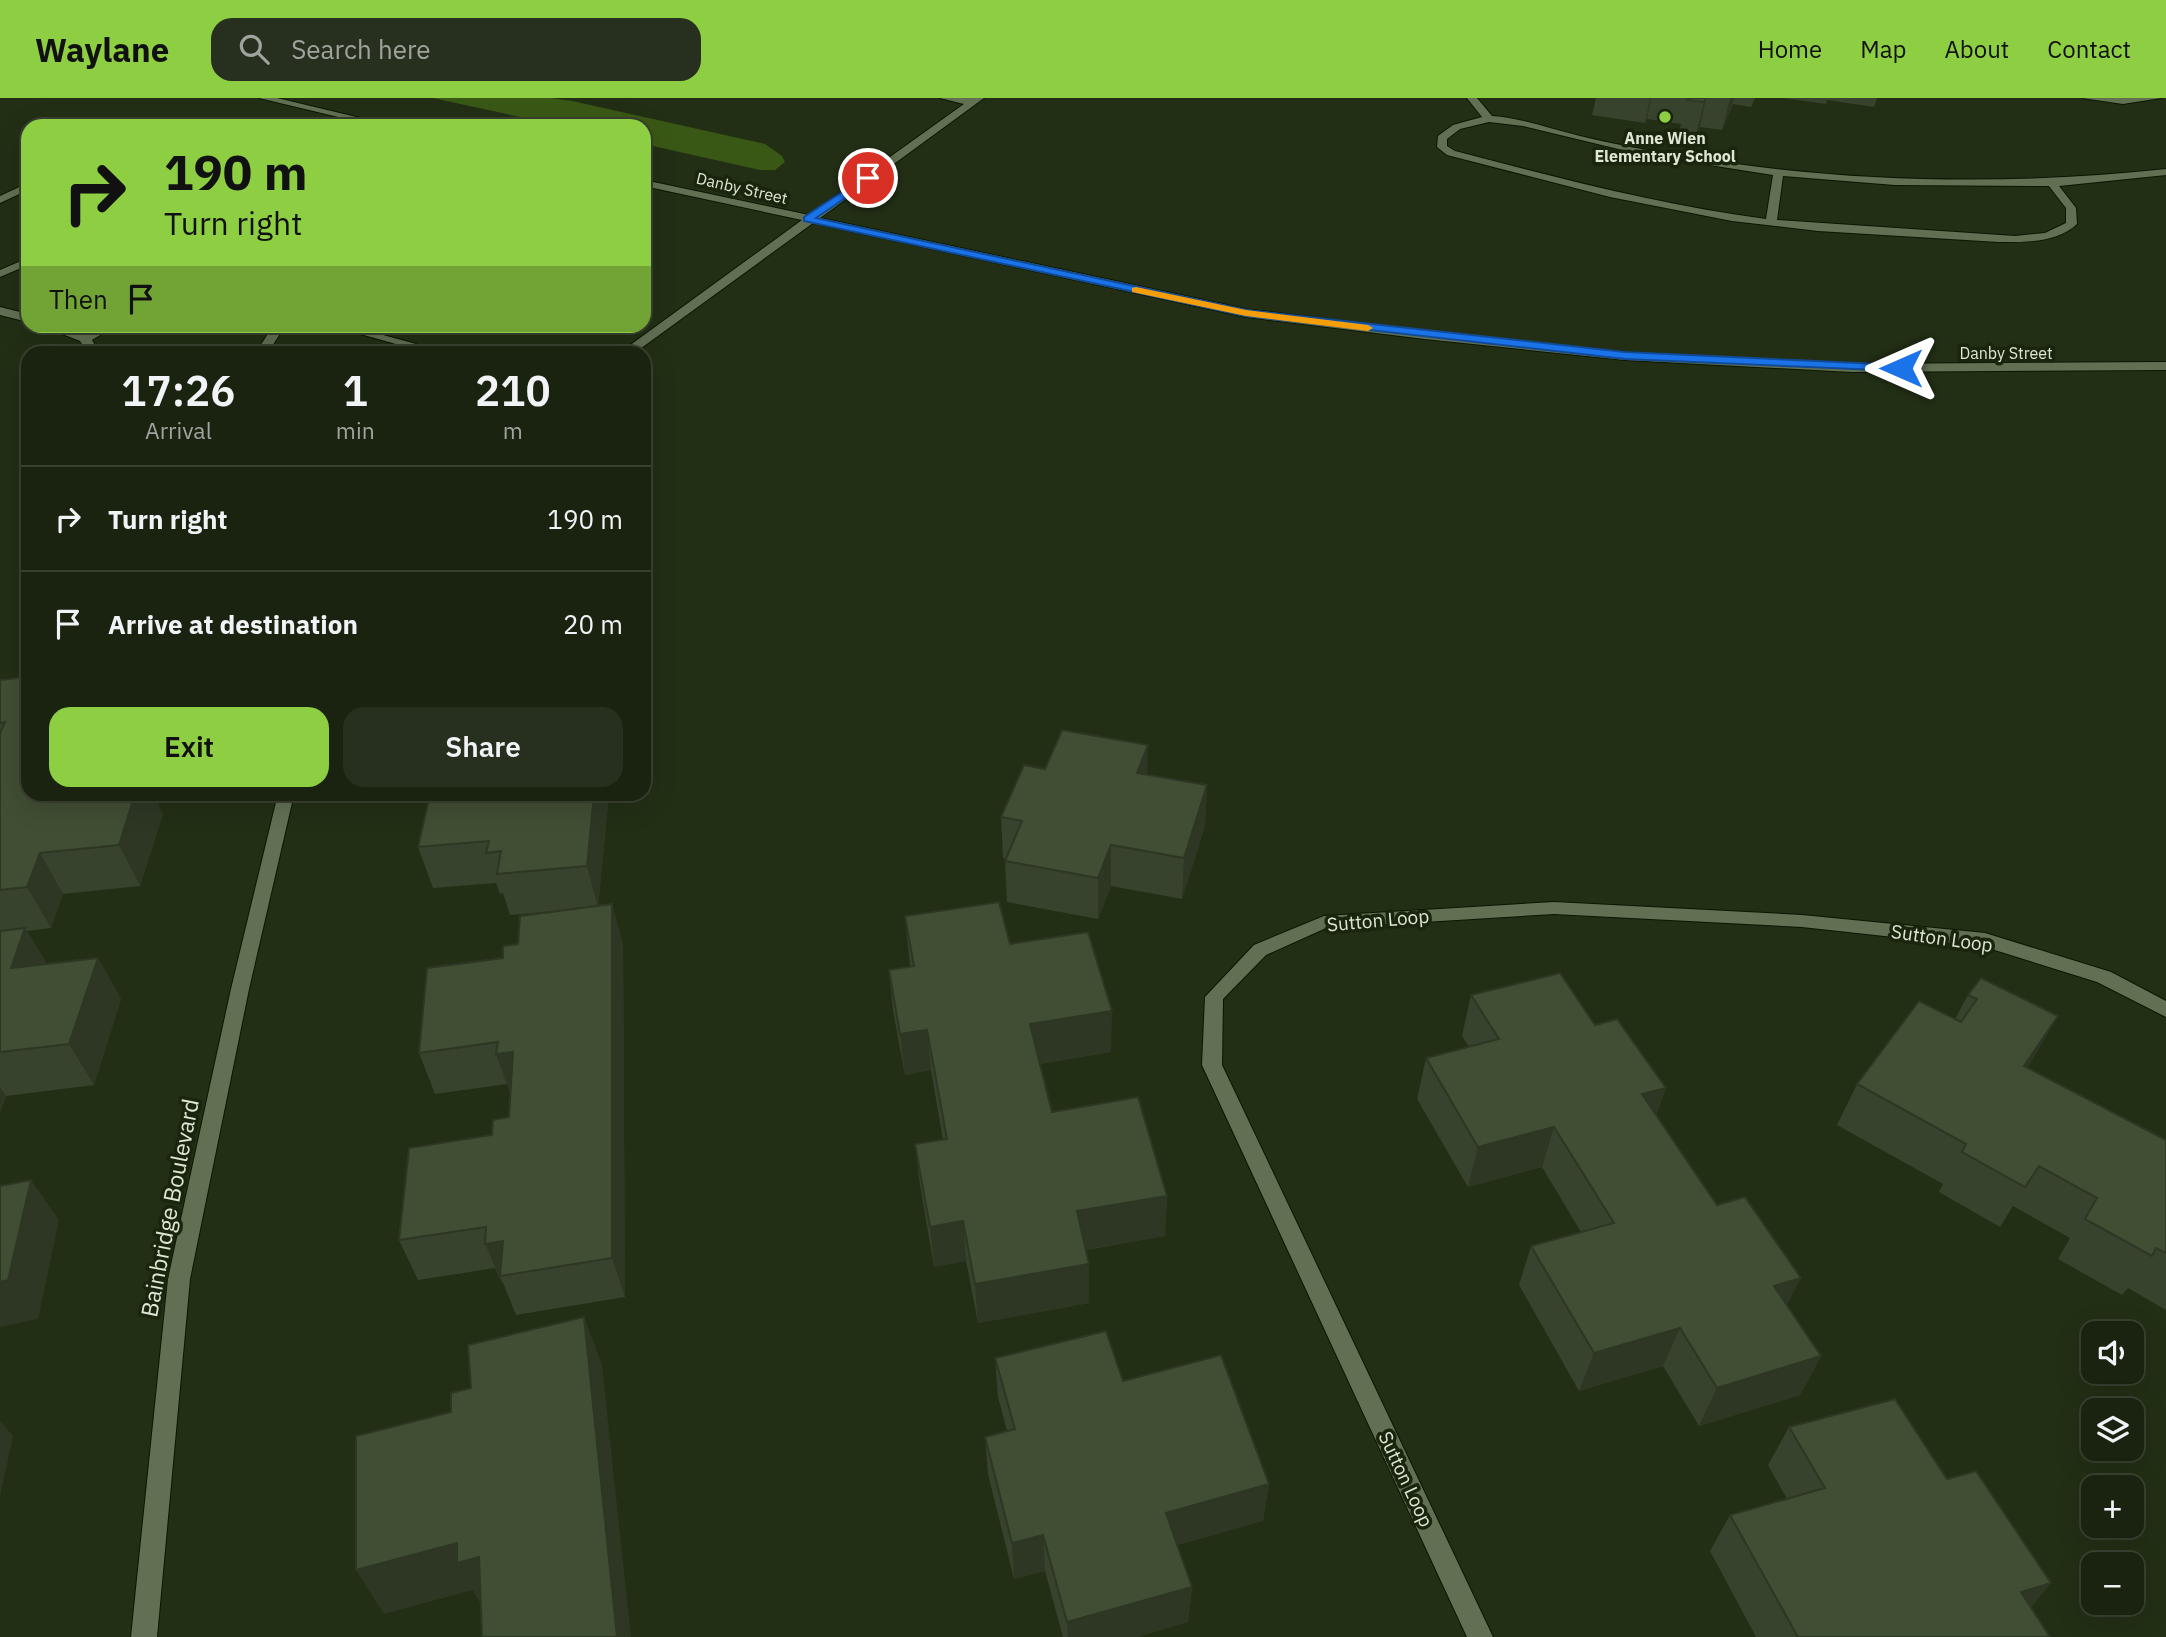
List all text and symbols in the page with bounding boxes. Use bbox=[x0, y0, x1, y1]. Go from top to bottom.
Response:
search box bbox=[211, 18, 701, 81]
text: Waylane bbox=[35, 28, 169, 71]
icon: search bbox=[235, 30, 273, 68]
text: Search here bbox=[291, 32, 431, 66]
text: Home bbox=[1758, 33, 1822, 65]
text: Map bbox=[1860, 33, 1906, 65]
text: About bbox=[1944, 33, 2009, 65]
text: Contact bbox=[2047, 33, 2131, 65]
marker: Anne Wien Elementary School bbox=[1657, 109, 1673, 125]
place label: Anne Wien Elementary School bbox=[1594, 128, 1736, 166]
text: 190 m bbox=[164, 140, 308, 203]
icon: right bbox=[49, 147, 140, 238]
pin bbox=[838, 148, 898, 208]
icon: arrive bbox=[849, 159, 887, 197]
street label: Danby Street bbox=[694, 168, 790, 208]
text: Turn right bbox=[164, 202, 302, 244]
icon: arrive bbox=[122, 280, 160, 318]
text: Then bbox=[49, 282, 108, 316]
position arrow bbox=[1864, 331, 1938, 405]
street label: Danby Street bbox=[1959, 343, 2053, 363]
text: 17:26 bbox=[121, 363, 236, 418]
text: 1 bbox=[343, 363, 368, 418]
text: 210 bbox=[475, 363, 551, 418]
text: Arrival bbox=[145, 415, 212, 445]
text: min bbox=[336, 415, 375, 445]
text: m bbox=[503, 415, 523, 445]
icon: right bbox=[49, 500, 87, 538]
text: Turn right bbox=[108, 502, 227, 536]
text: 190 m bbox=[547, 502, 623, 536]
icon: arrive bbox=[49, 605, 87, 643]
text: Arrive at destination bbox=[108, 607, 358, 641]
text: 20 m bbox=[563, 607, 623, 641]
button: Exit bbox=[49, 707, 329, 787]
button: Share bbox=[343, 707, 623, 787]
street label: Sutton Loop bbox=[1326, 904, 1430, 936]
street label: Sutton Loop bbox=[1890, 919, 1994, 957]
street label: Bainbridge Boulevard bbox=[133, 1096, 205, 1320]
map controls bbox=[2081, 1321, 2144, 1615]
button: sound bbox=[2081, 1321, 2144, 1384]
button: layers bbox=[2081, 1398, 2144, 1461]
street label: Sutton Loop bbox=[1373, 1427, 1439, 1531]
button: + bbox=[2081, 1475, 2144, 1538]
button: − bbox=[2081, 1552, 2144, 1615]

